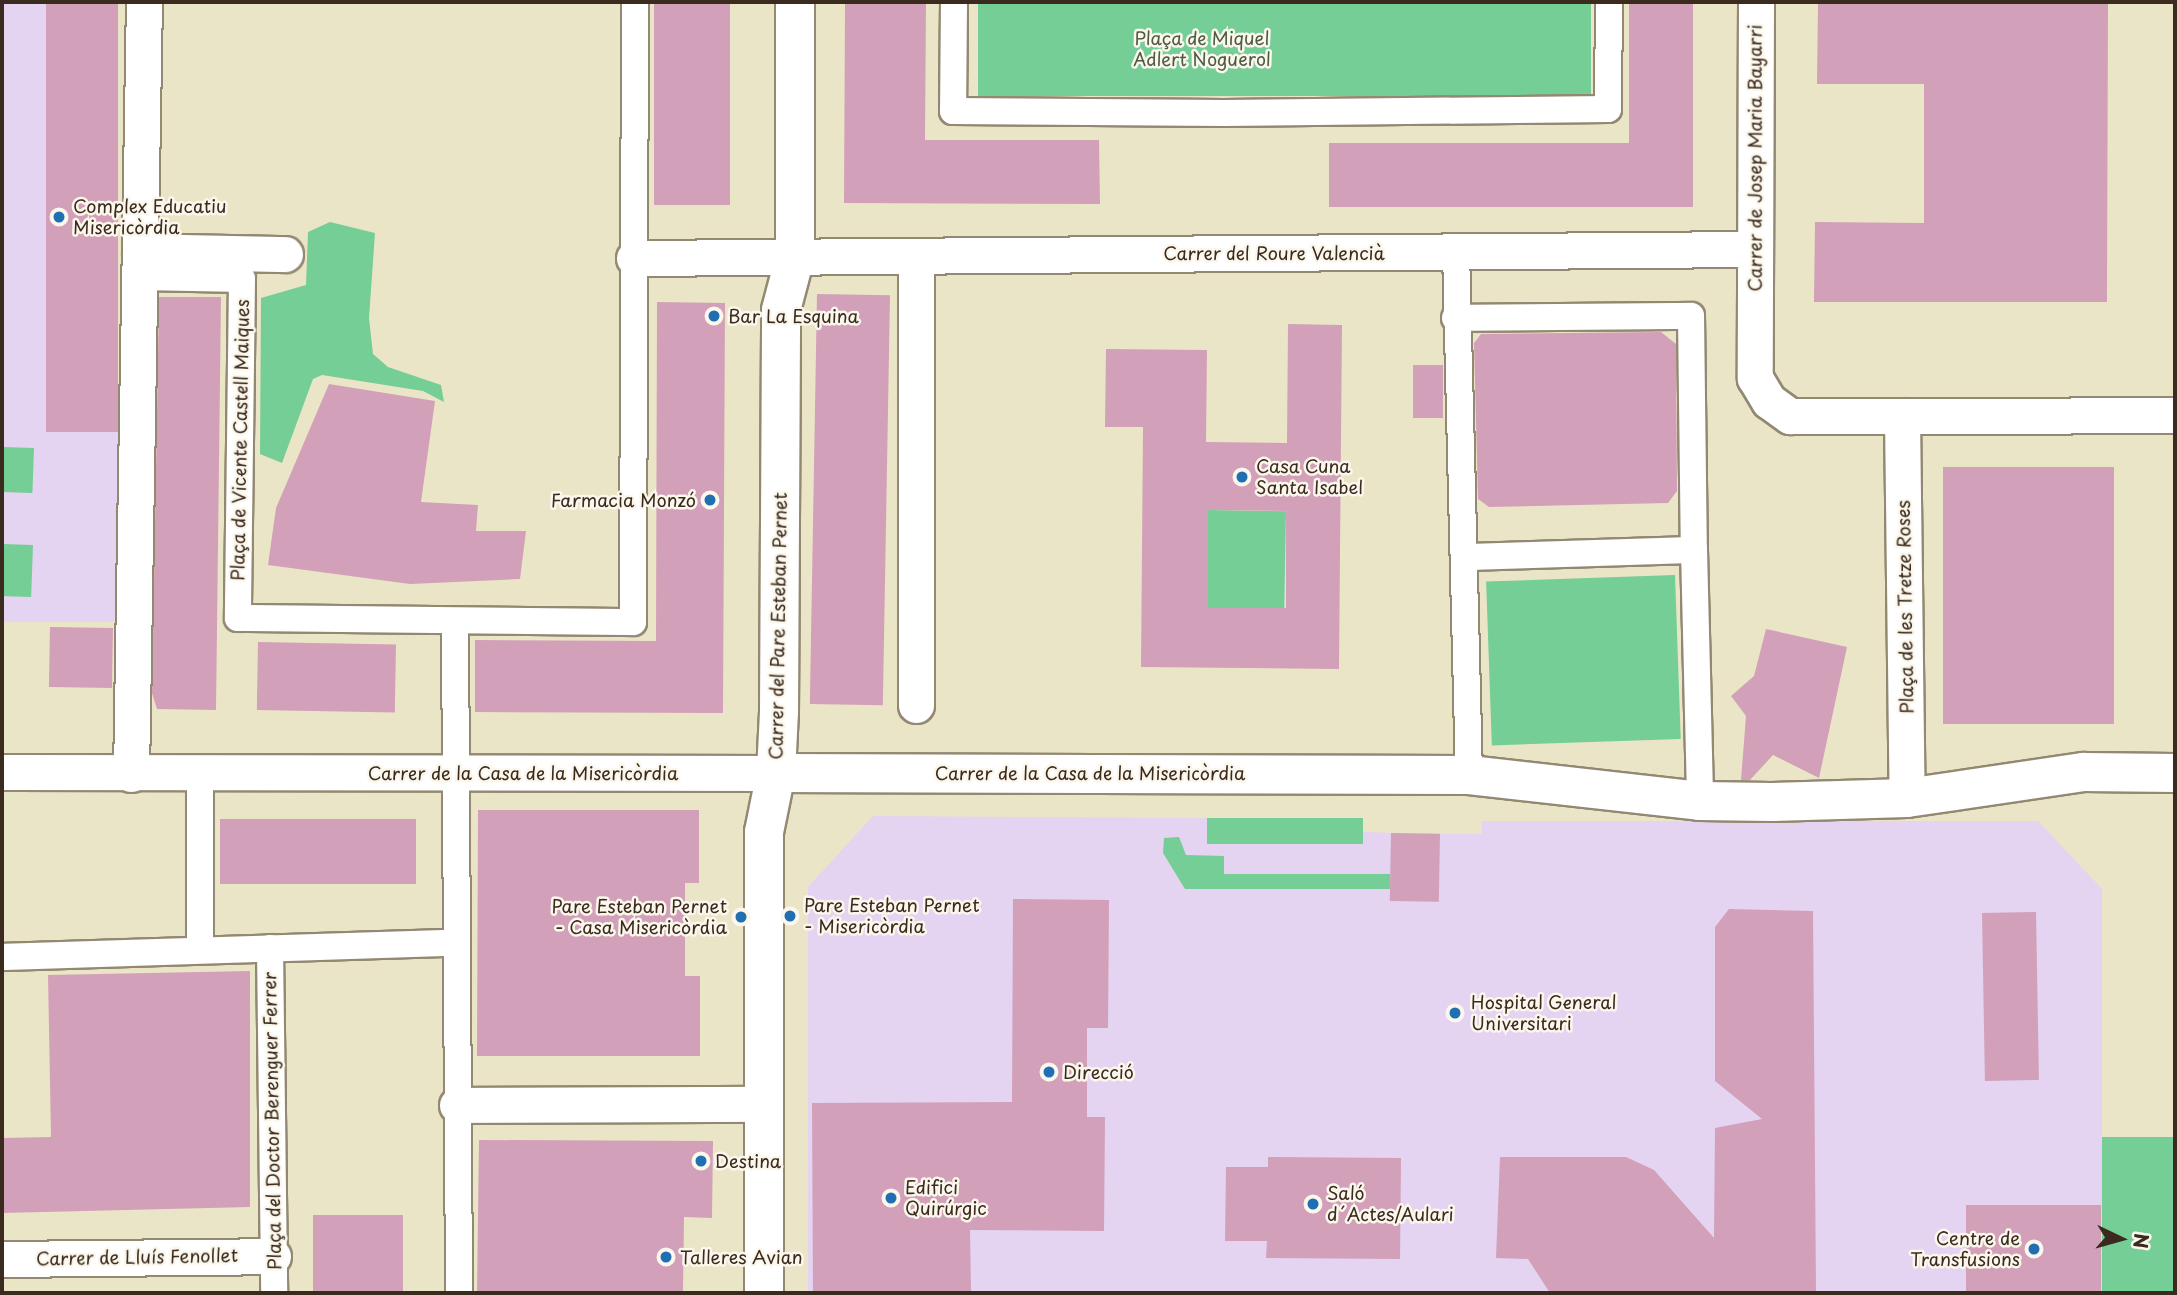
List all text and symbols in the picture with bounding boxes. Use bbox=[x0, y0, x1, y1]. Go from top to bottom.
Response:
street label: Carrer de Josep Maria Bayarri bbox=[1744, 24, 1766, 292]
park label: Plaça de Miquel Adlert Noguerol bbox=[1133, 28, 1271, 70]
place label: Complex Educatiu Misericòrdia bbox=[73, 196, 229, 238]
marker: Complex Educatiu Misericòrdia bbox=[51, 209, 67, 225]
street label: Carrer del Roure Valencià bbox=[1163, 242, 1385, 264]
street label: Plaça de Vicente Castell Maiques bbox=[227, 297, 253, 583]
place label: Bar La Esquina bbox=[728, 305, 859, 327]
marker: Bar La Esquina bbox=[706, 308, 722, 324]
place label: Casa Cuna Santa Isabel bbox=[1256, 456, 1364, 498]
marker: Casa Cuna Santa Isabel bbox=[1234, 469, 1250, 485]
place label: Farmacia Monzó bbox=[551, 489, 696, 511]
street label: Carrer del Pare Esteban Pernet bbox=[765, 491, 791, 761]
marker: Farmacia Monzó bbox=[702, 492, 718, 508]
street label: Plaça de les Tretze Roses bbox=[1892, 499, 1918, 715]
street label: Carrer de la Casa de la Misericòrdia bbox=[365, 762, 681, 784]
street label: Carrer de la Casa de la Misericòrdia bbox=[932, 762, 1248, 784]
place label: Pare Esteban Pernet - Misericòrdia bbox=[804, 895, 980, 937]
place label: Pare Esteban Pernet - Casa Misericòrdia bbox=[551, 896, 727, 939]
marker: Pare Esteban Pernet - Misericòrdia bbox=[782, 908, 798, 924]
marker: Pare Esteban Pernet - Casa Misericòrdia bbox=[733, 909, 749, 925]
street label: Plaça del Doctor Berenguer Ferrer bbox=[259, 970, 285, 1272]
place label: Hospital General Universitari bbox=[1471, 992, 1618, 1034]
marker: Hospital General Universitari bbox=[1445, 1003, 1465, 1023]
place label: Direcció bbox=[1063, 1061, 1134, 1083]
marker: Direcció bbox=[1041, 1064, 1057, 1080]
place label: Destina bbox=[715, 1150, 781, 1172]
marker: Destina bbox=[693, 1153, 709, 1169]
place label: Edifici Quirúrgic bbox=[905, 1177, 987, 1220]
place label: Saló d´Actes/Aulari bbox=[1327, 1183, 1454, 1226]
marker: Edifici Quirúrgic bbox=[883, 1190, 899, 1206]
marker: Saló d´Actes/Aulari bbox=[1305, 1196, 1321, 1212]
north arrow bbox=[2086, 1204, 2156, 1274]
place label: Centre de Transfusions bbox=[1910, 1228, 2020, 1270]
text: N bbox=[2127, 1232, 2157, 1250]
marker: Centre de Transfusions bbox=[2026, 1241, 2042, 1257]
street label: Carrer de Lluís Fenollet bbox=[35, 1244, 239, 1270]
place label: Talleres Avian bbox=[680, 1246, 803, 1268]
marker: Talleres Avian bbox=[658, 1249, 674, 1265]

